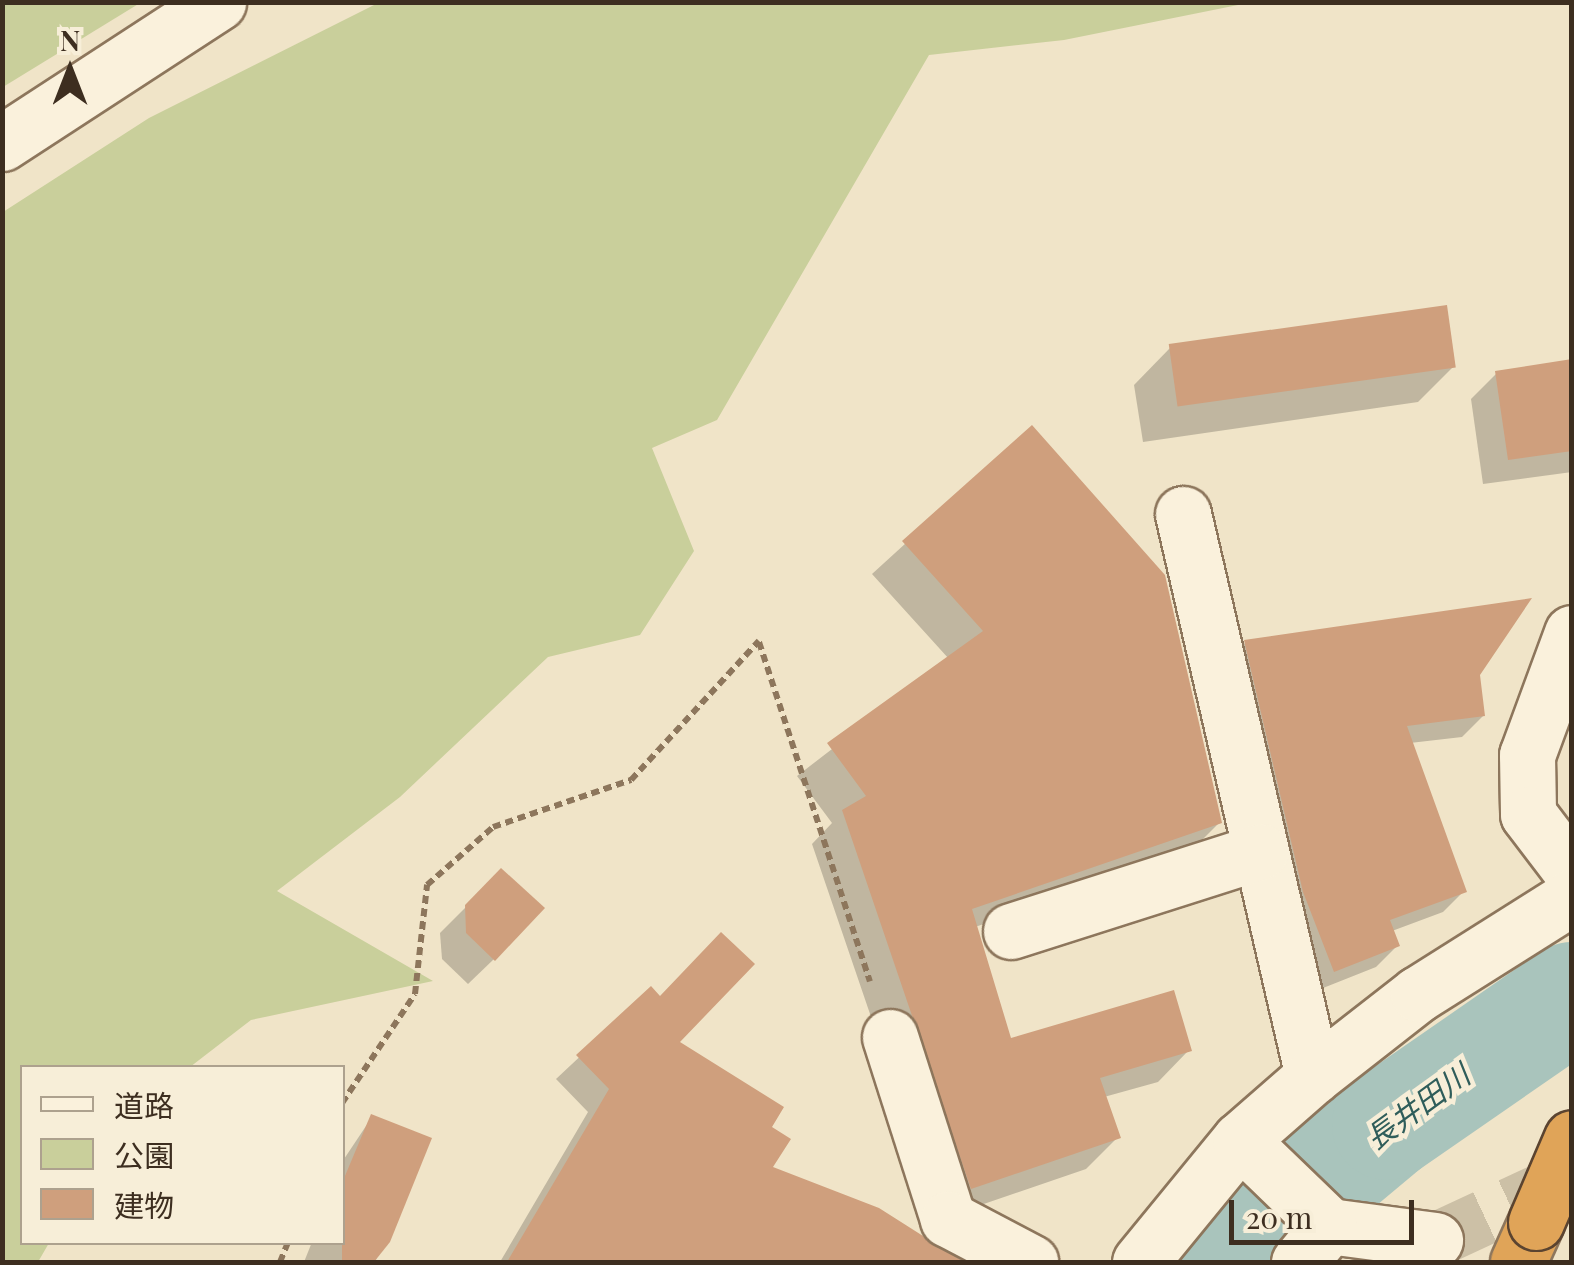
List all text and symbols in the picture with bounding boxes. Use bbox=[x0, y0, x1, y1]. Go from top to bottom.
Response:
north arrow bbox=[20, 20, 120, 120]
text: N bbox=[60, 21, 80, 58]
water label: 長井田川 bbox=[1358, 1056, 1476, 1156]
legend bbox=[20, 1065, 345, 1245]
text: 道路 bbox=[114, 1085, 174, 1125]
text: 公園 bbox=[114, 1135, 174, 1175]
scale bar bbox=[1234, 1180, 1419, 1242]
text: 建物 bbox=[114, 1185, 174, 1225]
text: 20 m bbox=[1246, 1197, 1312, 1237]

